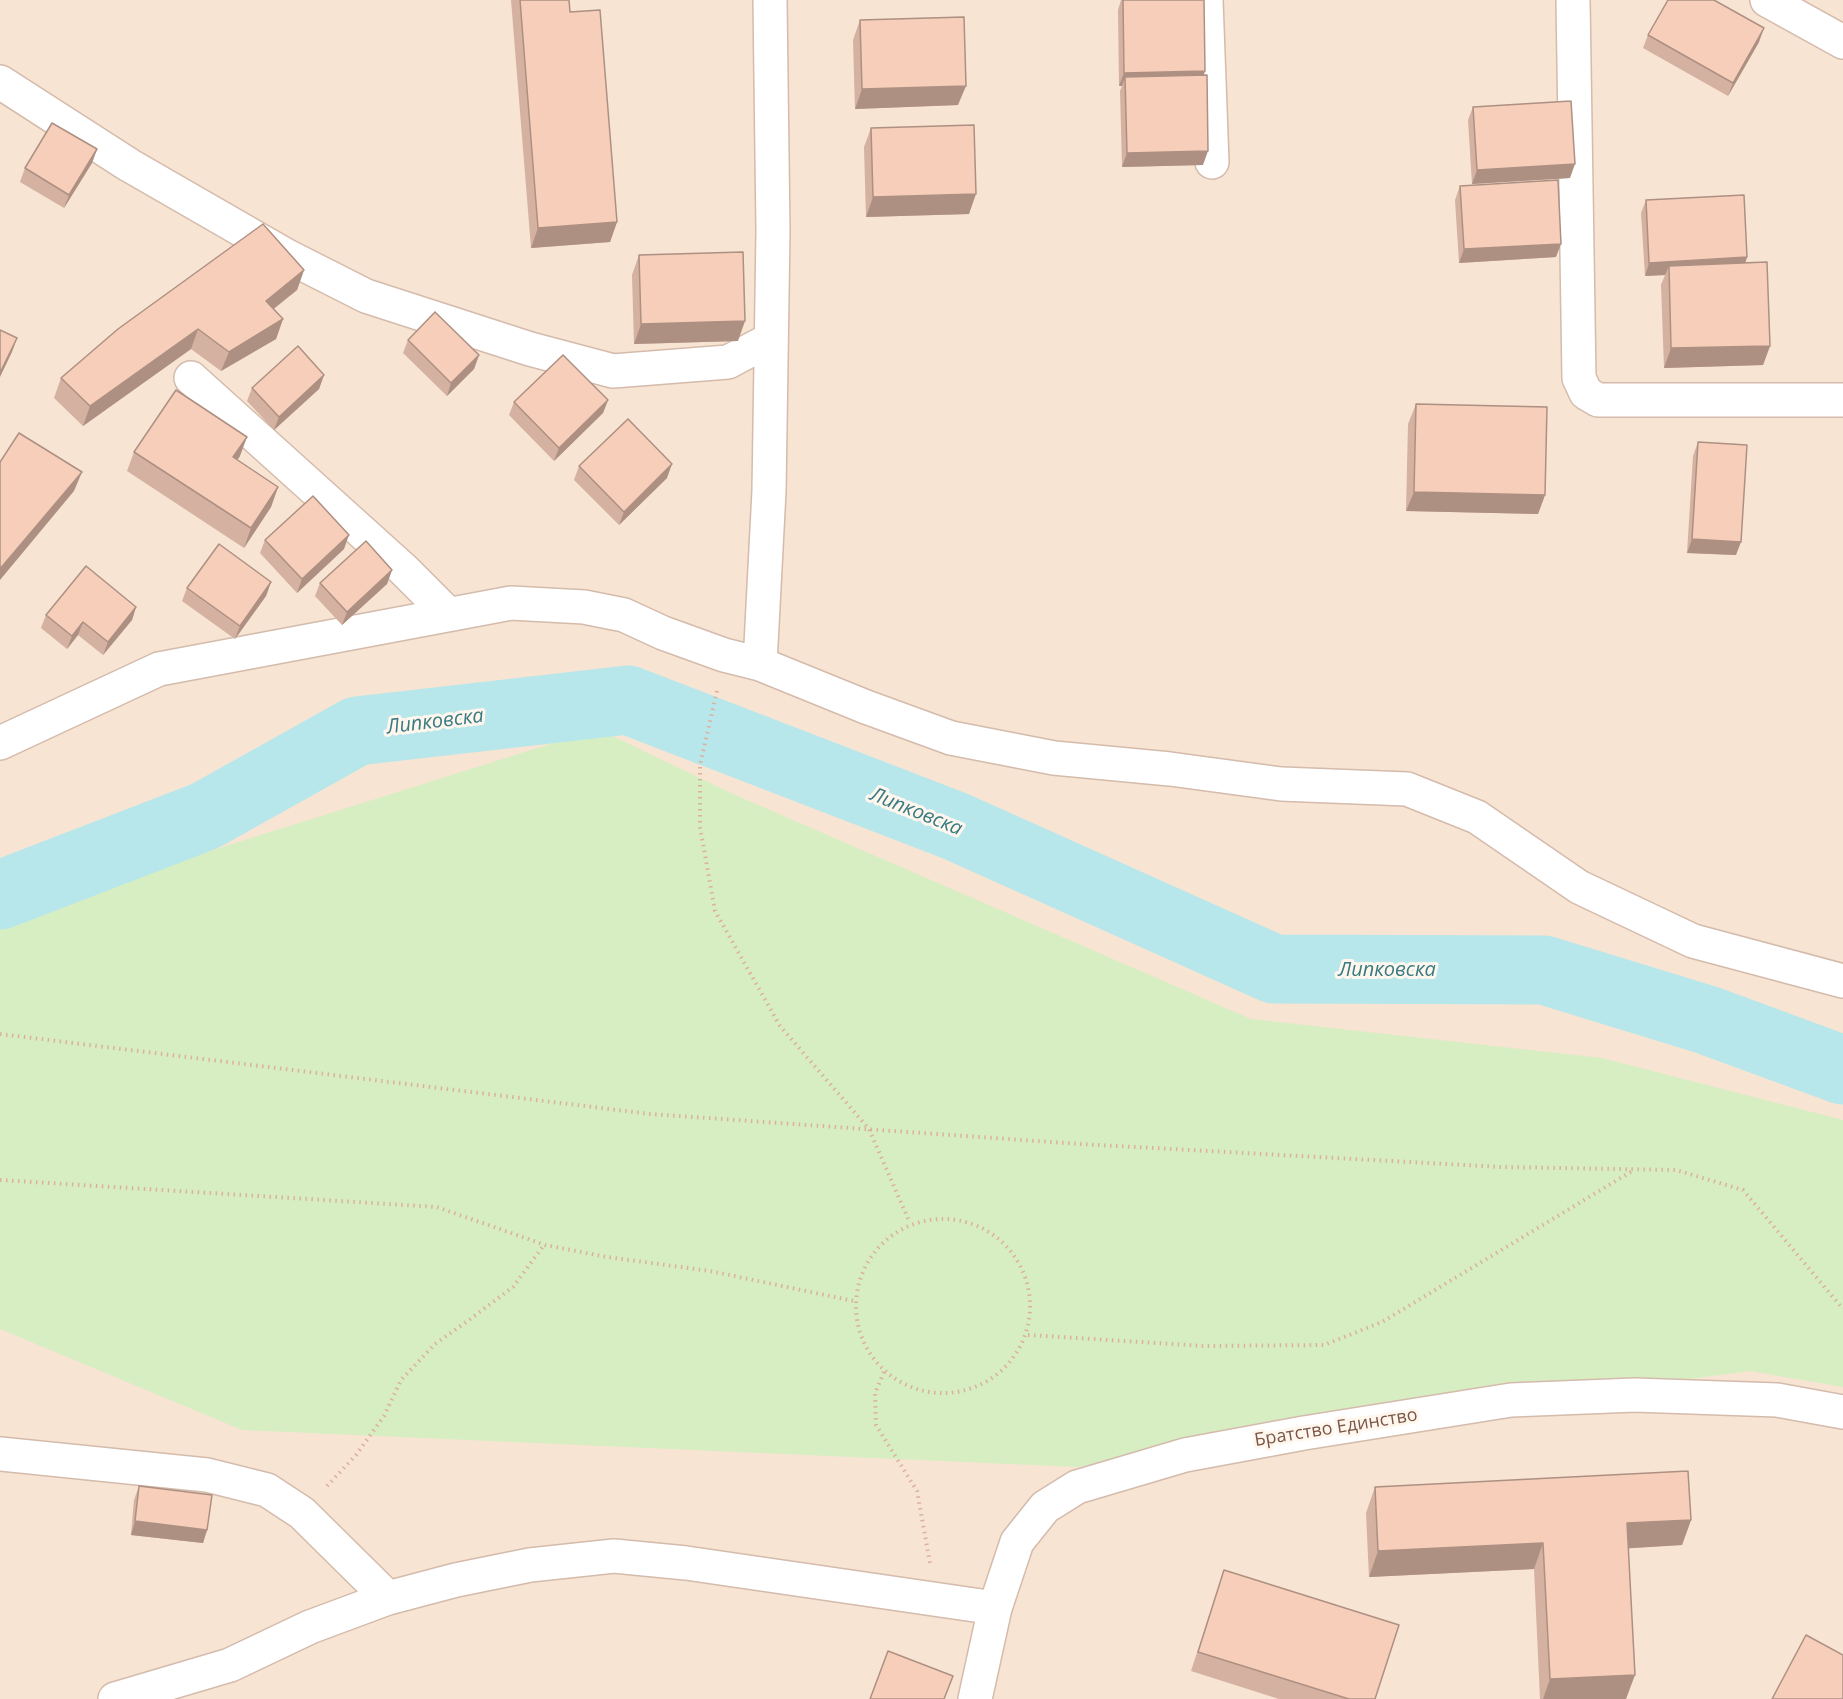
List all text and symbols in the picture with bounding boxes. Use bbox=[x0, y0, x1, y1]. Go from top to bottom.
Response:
water label: Липковска bbox=[385, 704, 485, 740]
water label: Липковска bbox=[866, 783, 966, 841]
water label: Липковска bbox=[1338, 958, 1436, 982]
street label: Братство Единство bbox=[1253, 1404, 1419, 1452]

